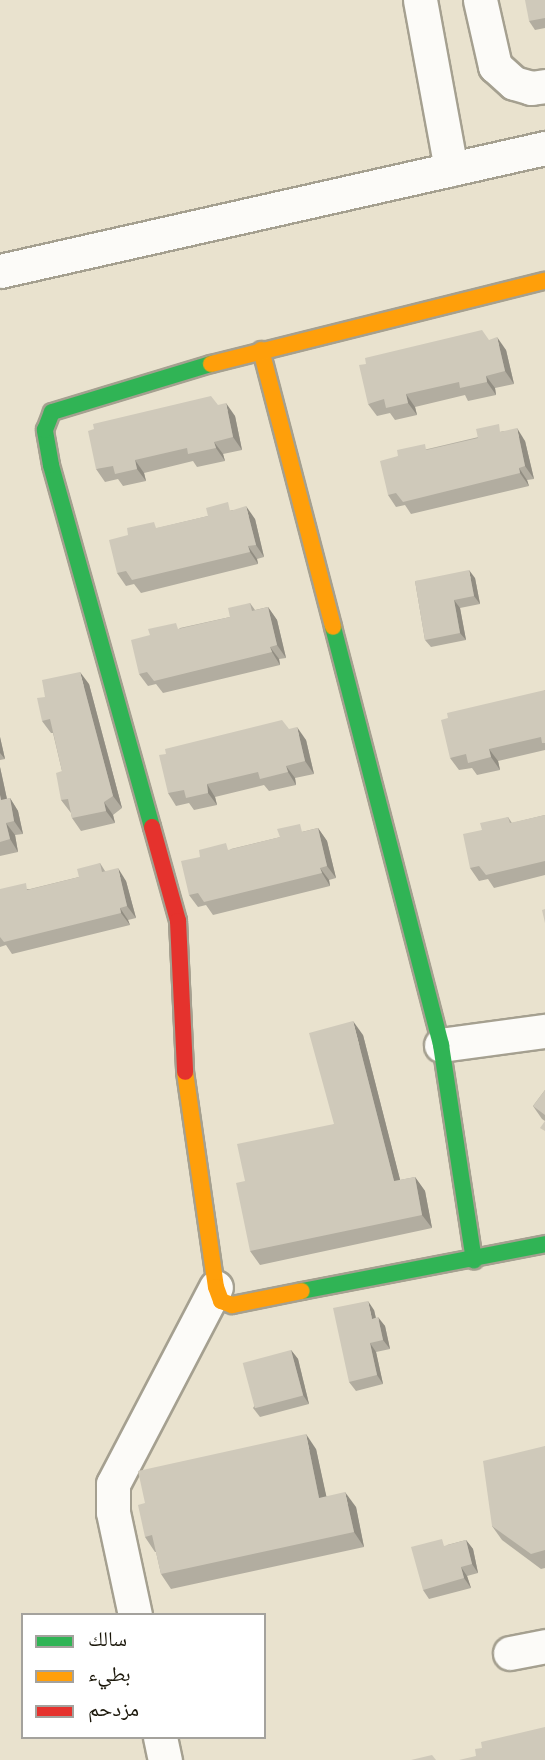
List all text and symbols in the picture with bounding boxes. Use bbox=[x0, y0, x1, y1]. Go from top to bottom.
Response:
legend bbox=[21, 1613, 266, 1739]
text: سالك bbox=[88, 1625, 127, 1650]
text: بطيء bbox=[88, 1660, 131, 1685]
text: مزدحم bbox=[88, 1695, 139, 1720]

